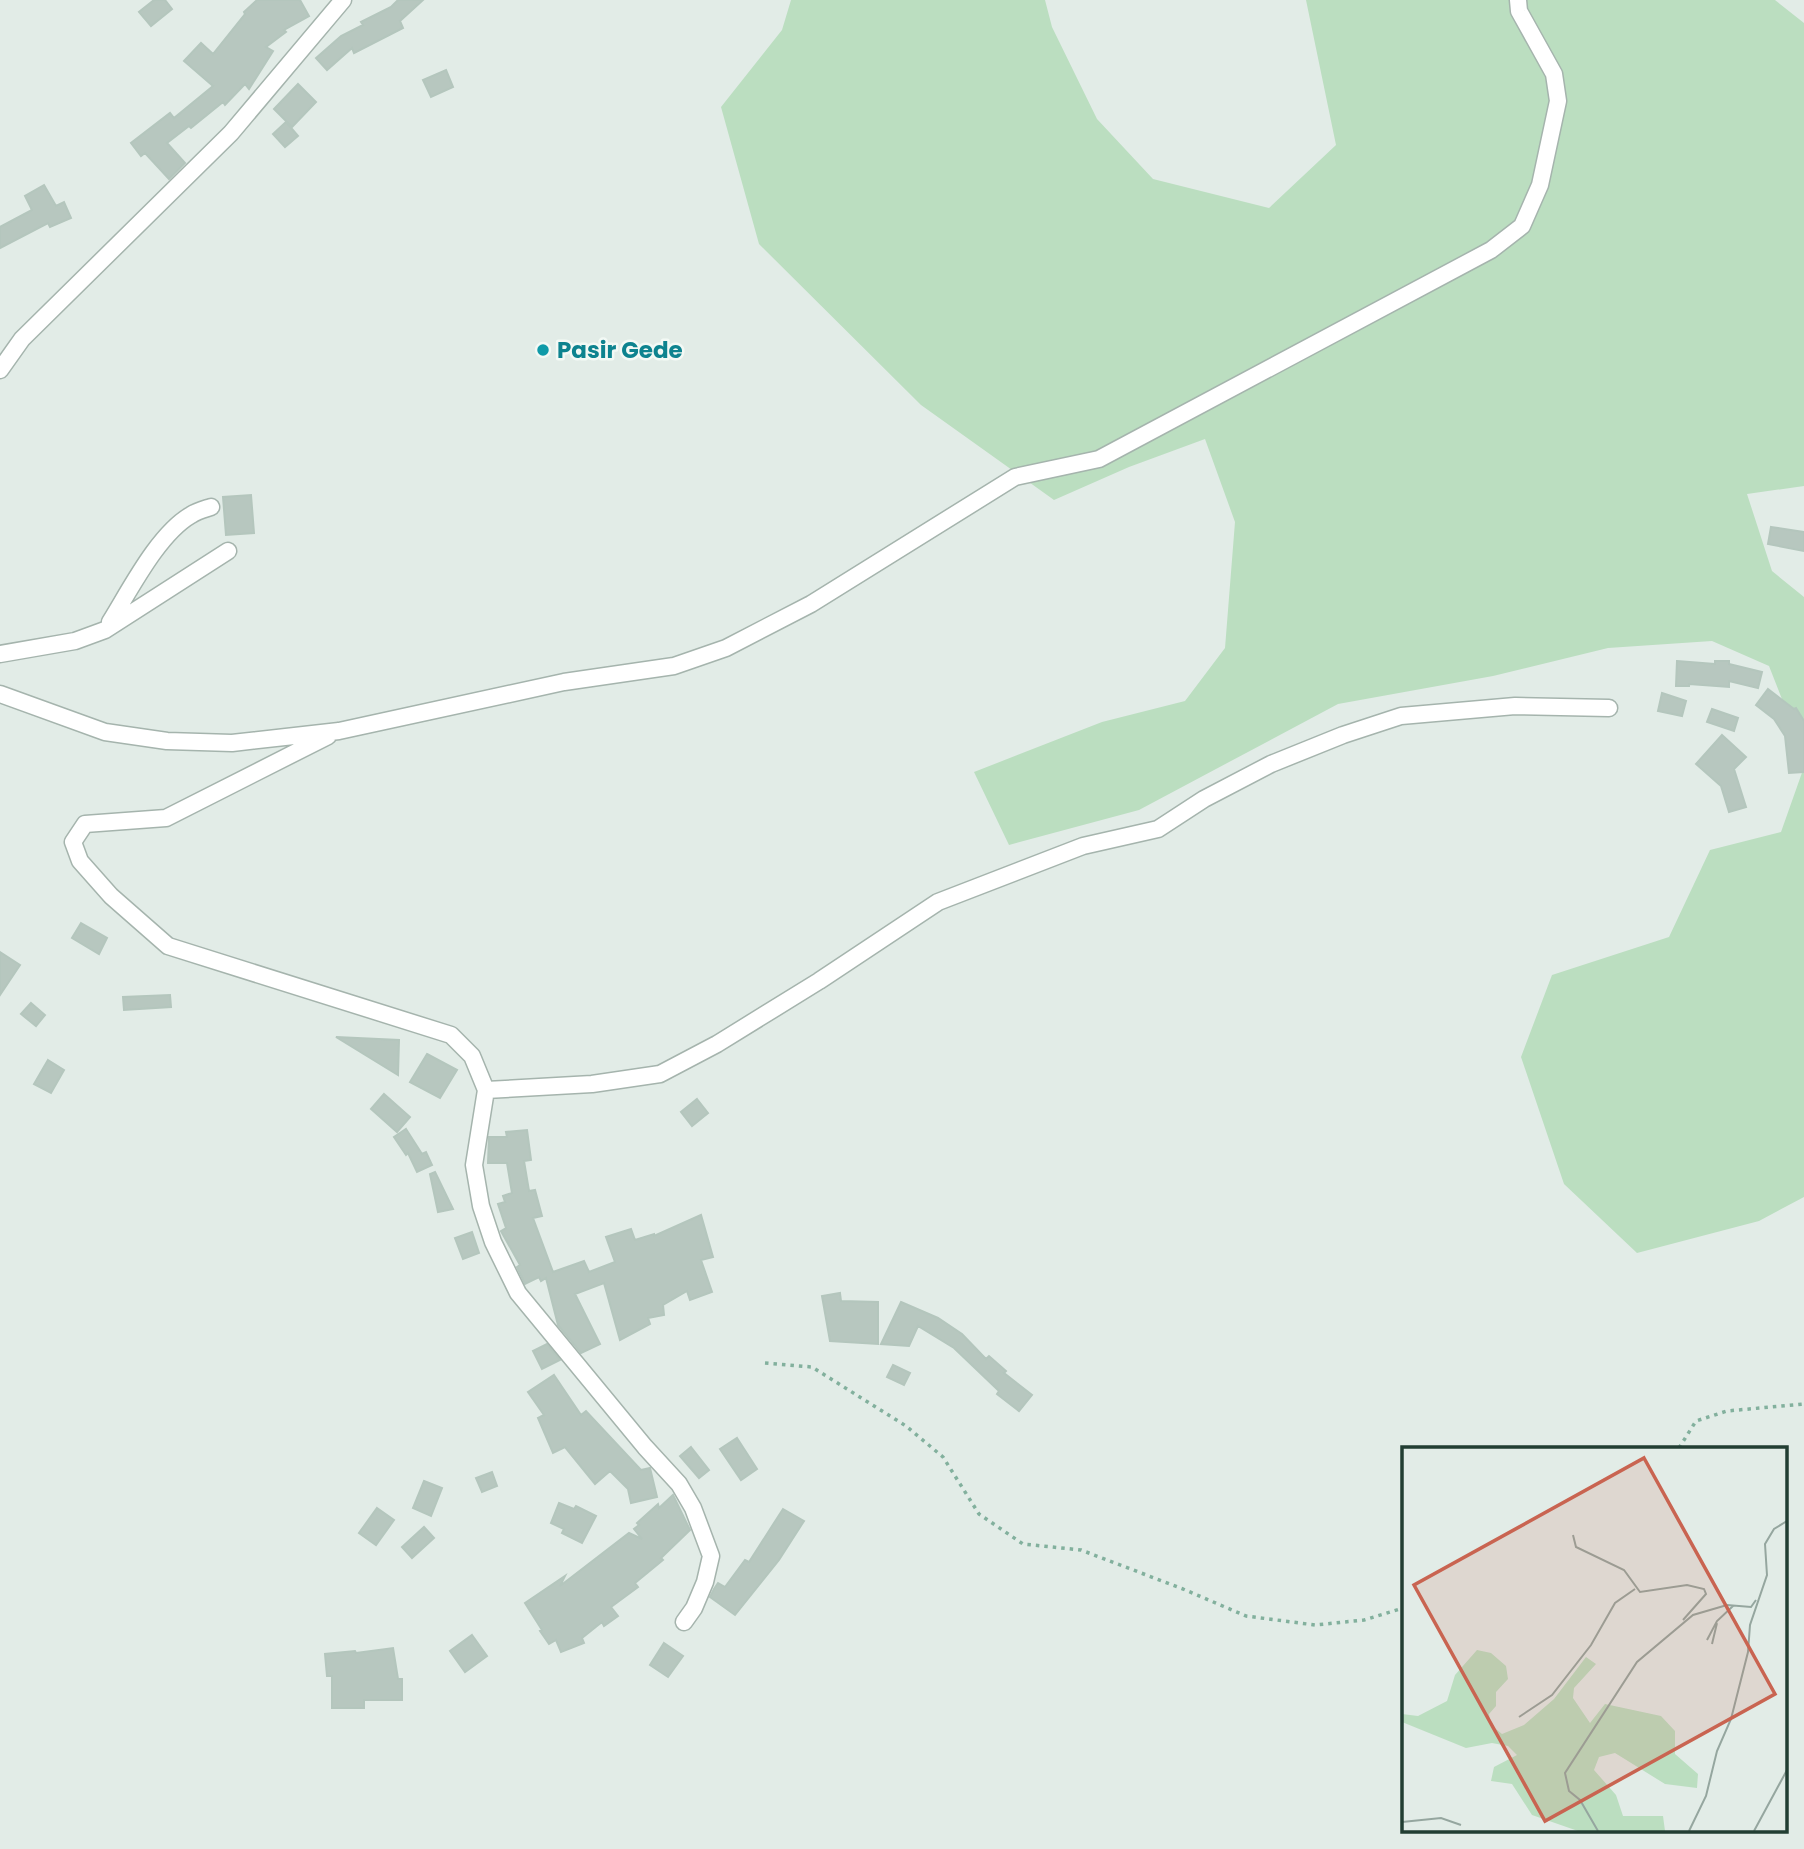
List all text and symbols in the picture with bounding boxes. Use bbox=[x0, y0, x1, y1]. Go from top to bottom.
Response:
place label: Pasir Gede bbox=[557, 334, 683, 366]
marker: Pasir Gede bbox=[535, 342, 551, 358]
inset map bbox=[1402, 1447, 1786, 1832]

